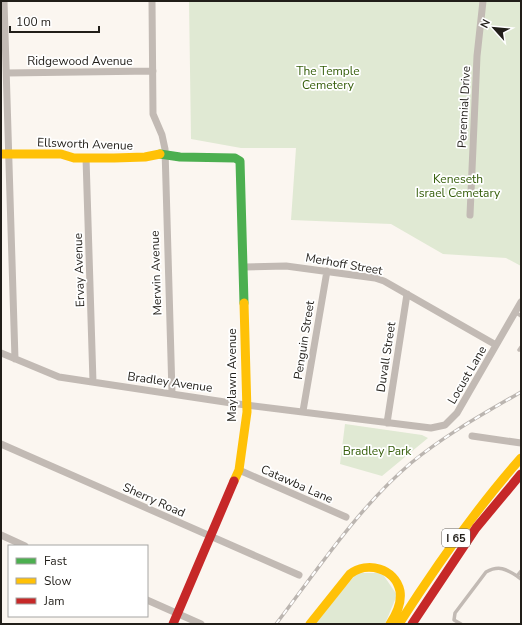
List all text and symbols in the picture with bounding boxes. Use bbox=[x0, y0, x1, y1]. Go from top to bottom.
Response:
scale bar bbox=[10, 8, 99, 34]
north arrow bbox=[474, 8, 514, 48]
text: 100 m bbox=[16, 14, 51, 30]
text: N bbox=[477, 17, 494, 31]
street label: Ridgewood Avenue bbox=[27, 53, 133, 69]
park label: The Temple Cemetery bbox=[296, 63, 360, 93]
street label: Perennial Drive bbox=[454, 66, 474, 148]
street label: Ellsworth Avenue bbox=[37, 134, 133, 154]
park label: Keneseth Israel Cemetary bbox=[416, 171, 501, 201]
street label: Merwin Avenue bbox=[147, 230, 165, 316]
street label: Ervay Avenue bbox=[70, 233, 88, 307]
street label: Merhoff Street bbox=[304, 249, 385, 279]
street label: Penguin Street bbox=[290, 299, 318, 381]
street label: Duvall Street bbox=[373, 320, 400, 393]
street label: Maylawn Avenue bbox=[224, 328, 240, 422]
street label: Locust Lane bbox=[444, 343, 490, 407]
street label: Bradley Avenue bbox=[126, 368, 214, 396]
park label: Bradley Park bbox=[343, 443, 412, 459]
street label: Catawba Lane bbox=[258, 461, 336, 507]
street label: Sherry Road bbox=[120, 479, 188, 521]
road number: I 65 bbox=[442, 529, 470, 547]
legend bbox=[8, 545, 148, 617]
text: Fast bbox=[44, 553, 67, 569]
text: Slow bbox=[44, 573, 72, 589]
text: Jam bbox=[43, 593, 65, 609]

